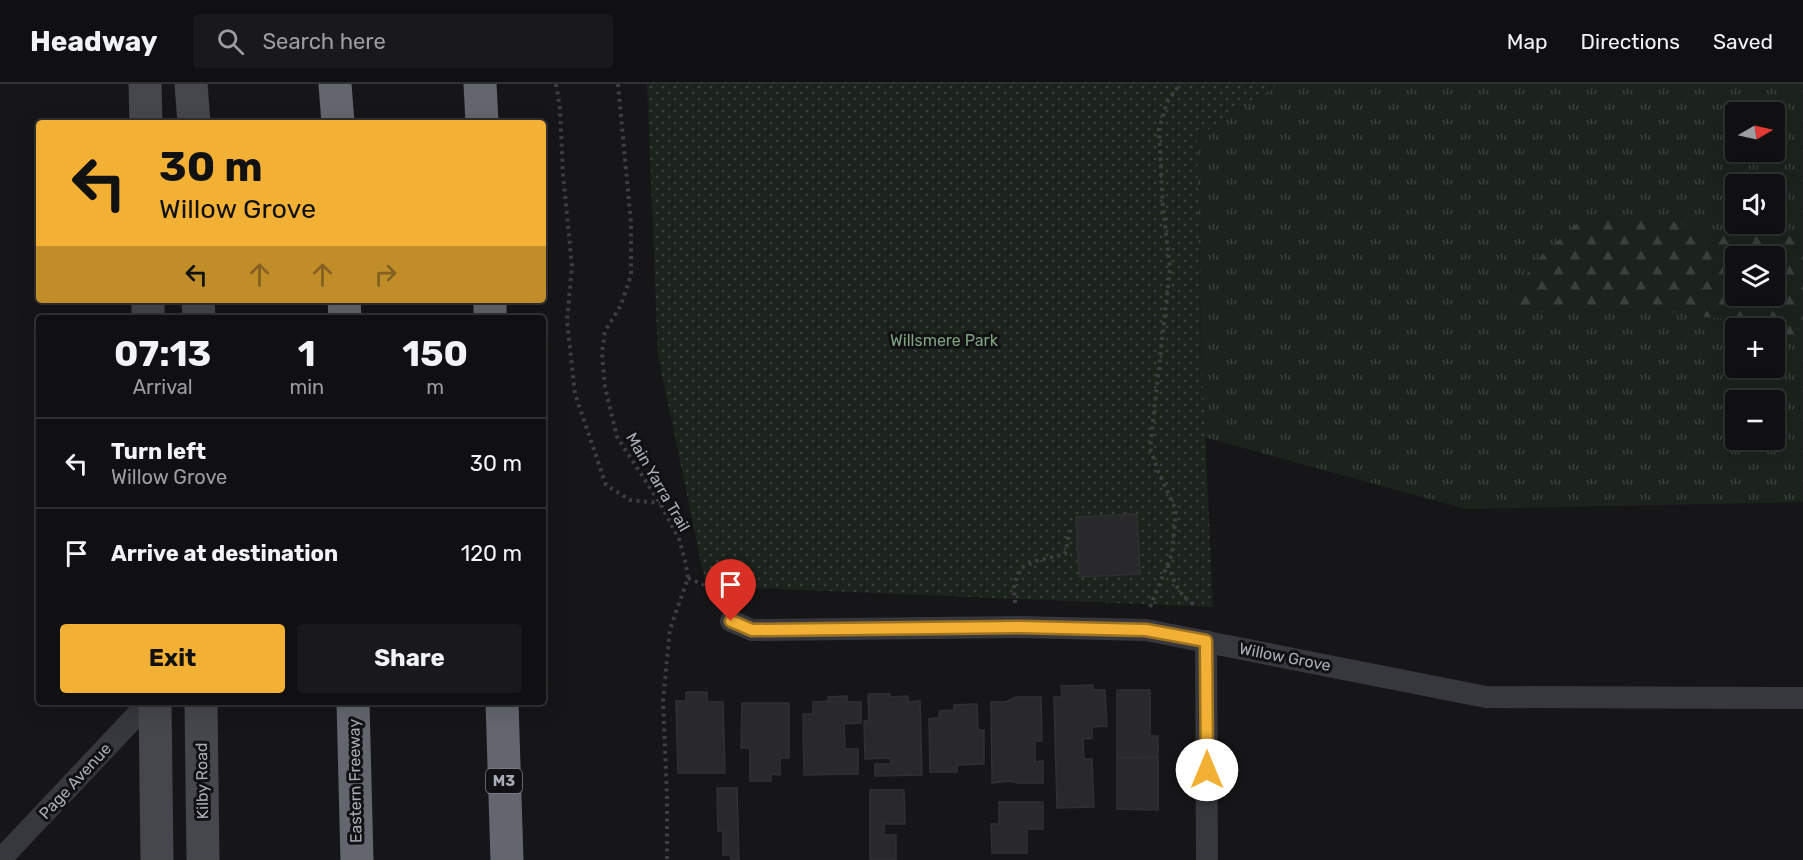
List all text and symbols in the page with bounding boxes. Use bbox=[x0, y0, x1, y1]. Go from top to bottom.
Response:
search box bbox=[193, 14, 613, 68]
text: Headway bbox=[30, 25, 157, 58]
icon: search bbox=[214, 25, 247, 58]
text: Search here bbox=[262, 28, 386, 55]
text: Map bbox=[1507, 29, 1548, 54]
text: Directions bbox=[1581, 29, 1680, 54]
text: Saved bbox=[1713, 29, 1773, 54]
north arrow bbox=[1725, 102, 1785, 162]
map controls bbox=[1725, 102, 1785, 450]
text: 30 m bbox=[159, 142, 263, 192]
icon: left bbox=[60, 144, 138, 222]
button: sound bbox=[1725, 174, 1785, 234]
text: Willow Grove bbox=[159, 193, 316, 225]
button: layers bbox=[1725, 246, 1785, 306]
icon: left bbox=[180, 258, 213, 291]
icon: ahead bbox=[243, 258, 276, 291]
icon: ahead bbox=[306, 258, 339, 291]
icon: right bbox=[369, 258, 402, 291]
button: + bbox=[1725, 318, 1785, 378]
park label: Willsmere Park bbox=[890, 331, 999, 350]
text: 07:13 bbox=[114, 332, 211, 375]
text: 1 bbox=[298, 332, 316, 375]
text: 150 bbox=[402, 332, 468, 375]
text: Arrival bbox=[133, 375, 193, 399]
text: min bbox=[289, 375, 324, 399]
text: m bbox=[426, 375, 444, 399]
button: − bbox=[1725, 390, 1785, 450]
street label: Main Yarra Trail bbox=[622, 429, 694, 535]
text: Turn left bbox=[111, 438, 206, 465]
icon: left bbox=[60, 447, 93, 480]
text: 30 m bbox=[470, 450, 522, 477]
text: Willow Grove bbox=[111, 465, 227, 489]
icon: arrive bbox=[60, 537, 93, 570]
text: Arrive at destination bbox=[111, 540, 338, 567]
text: 120 m bbox=[461, 540, 522, 567]
pin bbox=[705, 559, 756, 621]
icon: arrive bbox=[714, 568, 747, 601]
button: Exit bbox=[60, 624, 285, 693]
button: Share bbox=[297, 624, 522, 693]
street label: Willow Grove bbox=[1238, 639, 1333, 675]
street label: Eastern Freeway bbox=[344, 718, 366, 843]
position arrow bbox=[1175, 738, 1239, 802]
street label: Page Avenue bbox=[35, 739, 115, 823]
street label: Kilby Road bbox=[192, 742, 212, 820]
road number: M3 bbox=[486, 769, 522, 793]

